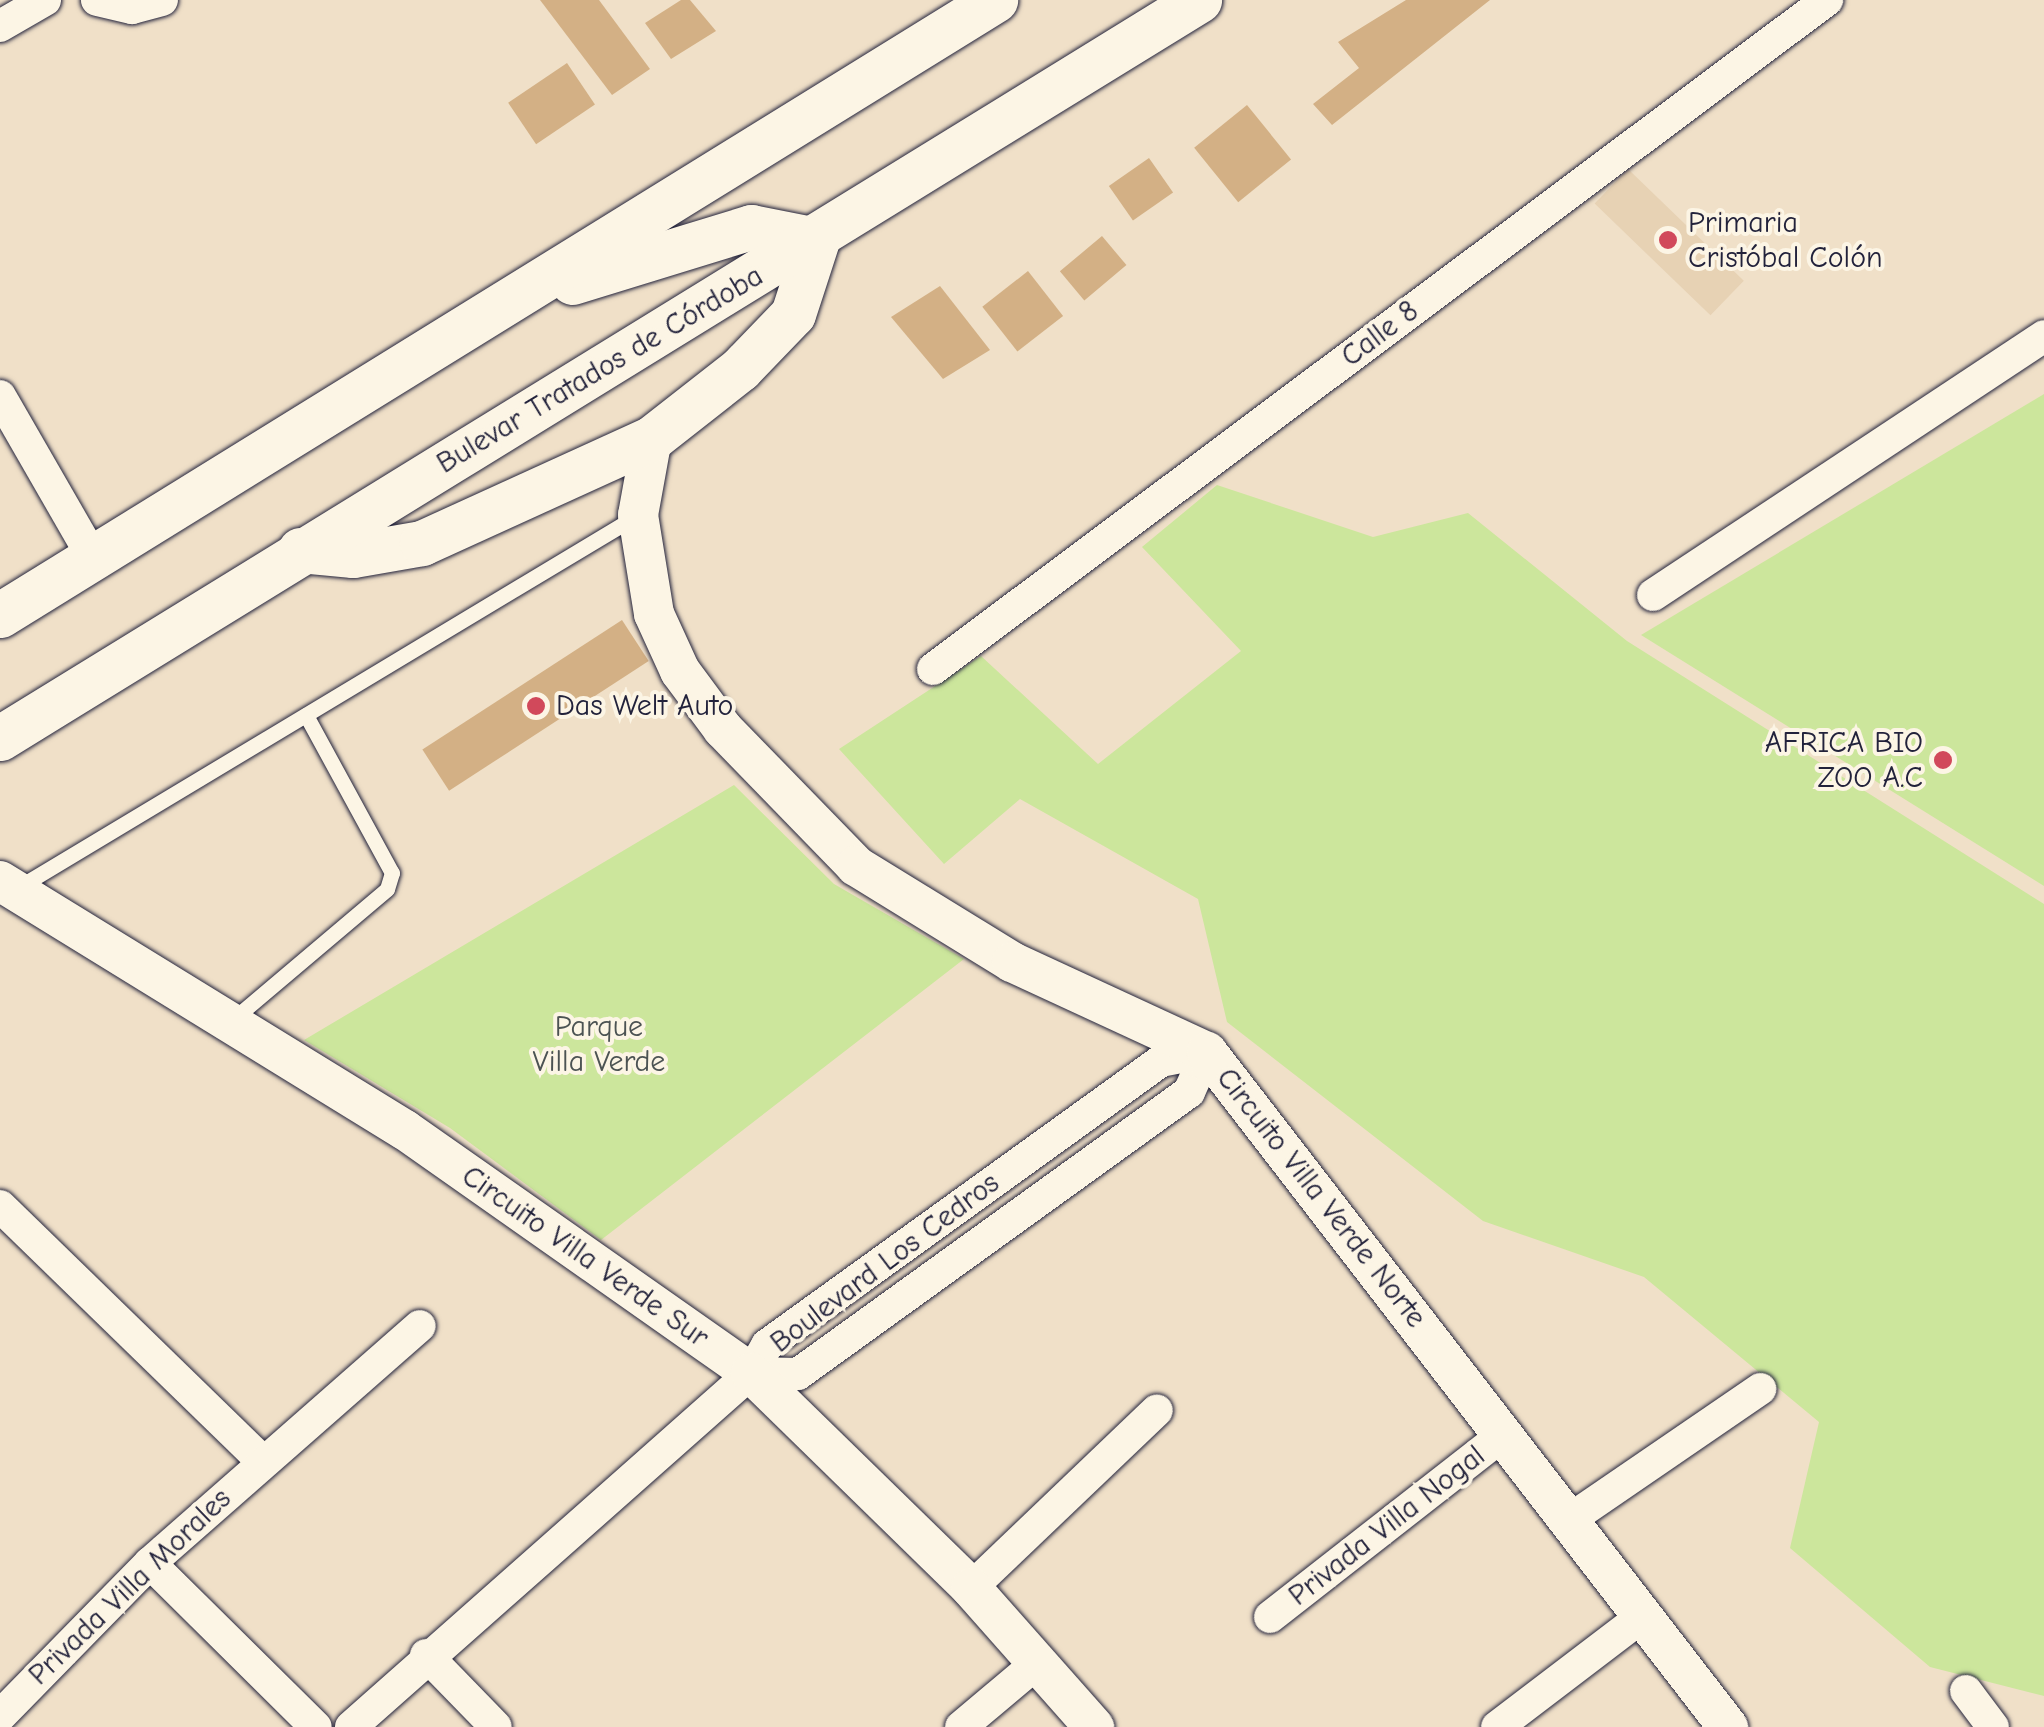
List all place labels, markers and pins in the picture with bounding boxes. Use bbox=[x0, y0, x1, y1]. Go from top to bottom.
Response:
place label: Primaria Cristóbal Colón bbox=[1688, 205, 1883, 276]
marker: Primaria Cristóbal Colón bbox=[1657, 229, 1679, 251]
place label: Das Welt Auto bbox=[556, 688, 733, 724]
marker: Das Welt Auto bbox=[525, 695, 547, 717]
place label: AFRICA BIO ZOO A.C bbox=[1765, 725, 1923, 796]
marker: AFRICA BIO ZOO A.C bbox=[1932, 749, 1954, 771]

